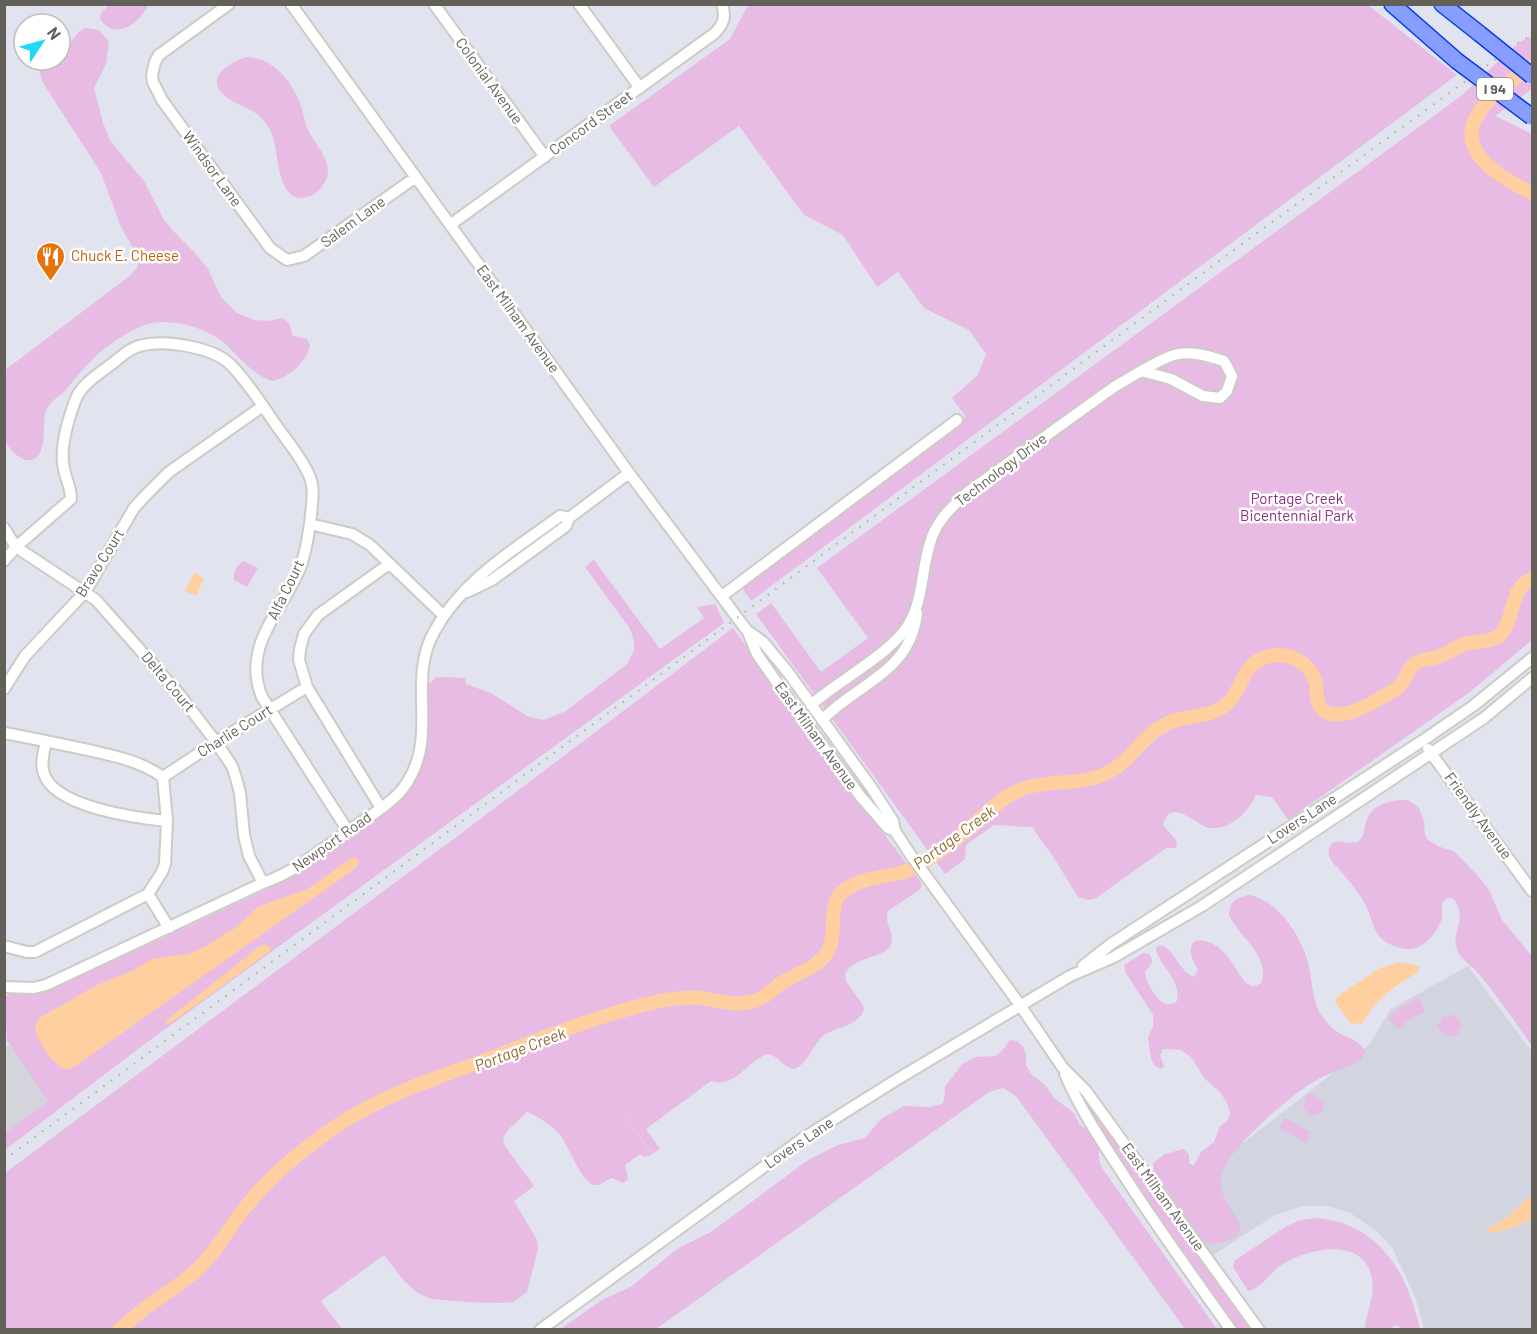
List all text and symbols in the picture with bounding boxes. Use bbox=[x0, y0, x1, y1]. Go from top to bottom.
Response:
north arrow bbox=[12, 12, 72, 72]
text: N bbox=[44, 23, 65, 43]
street label: Colonial Avenue bbox=[452, 34, 527, 127]
road number: I 94 bbox=[1477, 78, 1513, 100]
street label: Concord Street bbox=[545, 86, 636, 158]
street label: Windsor Lane bbox=[179, 127, 246, 210]
street label: Salem Lane bbox=[317, 192, 388, 251]
restaurant icon: Chuck E. Cheese bbox=[34, 240, 66, 282]
place label: Chuck E. Cheese bbox=[71, 246, 179, 264]
street label: East Milham Avenue bbox=[474, 261, 564, 376]
street label: Technology Drive bbox=[951, 429, 1050, 510]
park label: Portage Creek Bicentennial Park bbox=[1240, 489, 1354, 524]
street label: Bravo Court bbox=[71, 525, 127, 600]
street label: Alfa Court bbox=[263, 557, 307, 623]
street label: Delta Court bbox=[138, 648, 199, 715]
street label: East Milham Avenue bbox=[772, 678, 862, 793]
street label: Charlie Court bbox=[194, 700, 275, 760]
street label: Friendly Avenue bbox=[1441, 769, 1516, 862]
street label: Lovers Lane bbox=[1263, 789, 1340, 847]
water label: Portage Creek bbox=[909, 800, 998, 873]
street label: Newport Road bbox=[288, 807, 374, 875]
water label: Portage Creek bbox=[471, 1022, 568, 1075]
street label: Lovers Lane bbox=[761, 1113, 836, 1172]
street label: East Milham Avenue bbox=[1119, 1139, 1209, 1254]

